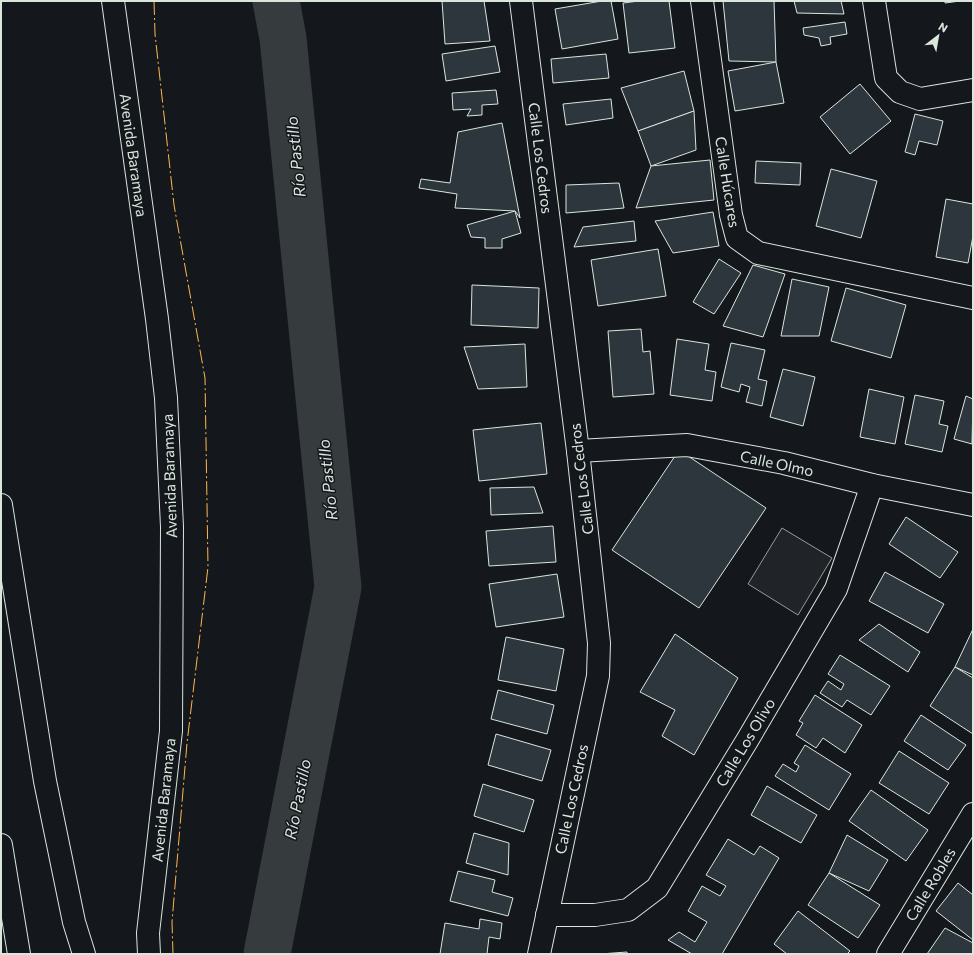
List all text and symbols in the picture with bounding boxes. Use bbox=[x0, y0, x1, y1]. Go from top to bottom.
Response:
north arrow bbox=[918, 16, 958, 56]
text: N bbox=[937, 19, 950, 35]
street label: Avenida Baramaya bbox=[116, 92, 152, 218]
street label: Calle Los Cedros bbox=[525, 101, 557, 215]
water label: Río Pastillo bbox=[281, 115, 309, 199]
street label: Calle Húcares bbox=[712, 135, 744, 229]
street label: Avenida Baramaya bbox=[158, 414, 180, 538]
street label: Calle Los Cedros bbox=[565, 422, 597, 536]
water label: Río Pastillo bbox=[313, 438, 341, 522]
street label: Calle Olmo bbox=[739, 446, 815, 480]
street label: Calle Los Olivo bbox=[712, 695, 778, 789]
street label: Avenida Baramaya bbox=[148, 737, 178, 863]
street label: Calle Los Cedros bbox=[551, 742, 591, 856]
water label: Río Pastillo bbox=[280, 757, 314, 841]
street label: Calle Robles bbox=[901, 844, 959, 924]

